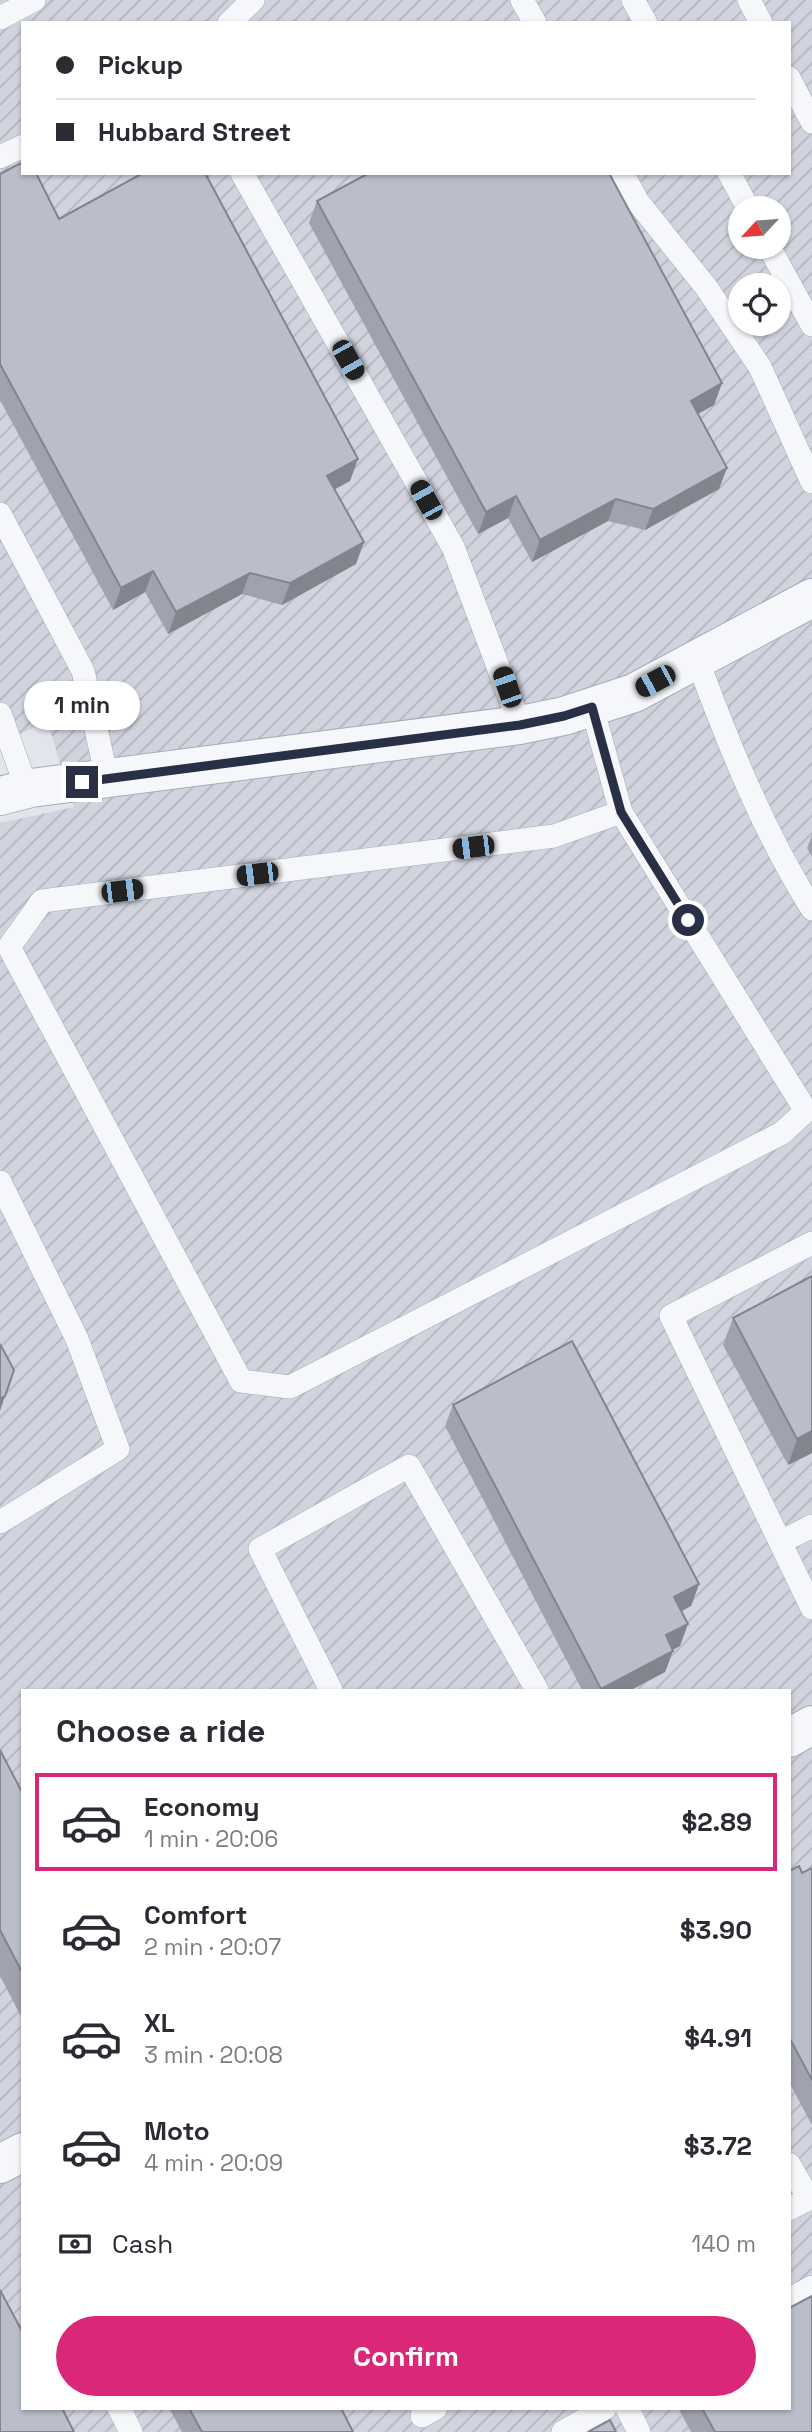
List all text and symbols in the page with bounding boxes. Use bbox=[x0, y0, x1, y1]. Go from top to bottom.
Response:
text: Pickup bbox=[98, 48, 183, 82]
text: Hubbard Street bbox=[98, 115, 291, 149]
north arrow bbox=[728, 196, 791, 259]
map controls bbox=[728, 196, 791, 336]
button: locate bbox=[728, 273, 791, 336]
car bbox=[329, 337, 368, 383]
car bbox=[407, 477, 446, 523]
car bbox=[632, 662, 679, 700]
car bbox=[491, 664, 524, 710]
callout: 1 min bbox=[24, 680, 140, 730]
text: 1 min bbox=[54, 690, 110, 720]
route end bbox=[66, 766, 98, 798]
car bbox=[451, 834, 496, 860]
car bbox=[235, 861, 280, 887]
car bbox=[100, 878, 145, 904]
route start bbox=[672, 904, 704, 936]
text: Choose a ride bbox=[56, 1711, 266, 1751]
text: Economy bbox=[144, 1790, 260, 1824]
icon: car bbox=[60, 1791, 123, 1854]
text: $2.89 bbox=[681, 1805, 752, 1839]
text: 1 min · 20:06 bbox=[144, 1824, 278, 1854]
text: Comfort bbox=[144, 1898, 247, 1932]
icon: car bbox=[60, 1899, 123, 1962]
text: $3.90 bbox=[680, 1913, 752, 1947]
text: 2 min · 20:07 bbox=[144, 1932, 281, 1962]
text: XL bbox=[144, 2006, 175, 2040]
icon: car bbox=[60, 2007, 123, 2070]
text: $4.91 bbox=[684, 2021, 752, 2055]
text: 3 min · 20:08 bbox=[144, 2040, 283, 2070]
text: Moto bbox=[144, 2114, 210, 2148]
icon: car bbox=[60, 2115, 123, 2178]
text: $3.72 bbox=[684, 2129, 752, 2163]
text: 4 min · 20:09 bbox=[144, 2148, 283, 2178]
icon: cash bbox=[56, 2225, 94, 2263]
text: Cash bbox=[112, 2227, 173, 2261]
text: 140 m bbox=[692, 2229, 756, 2259]
button: Confirm bbox=[56, 2316, 756, 2396]

